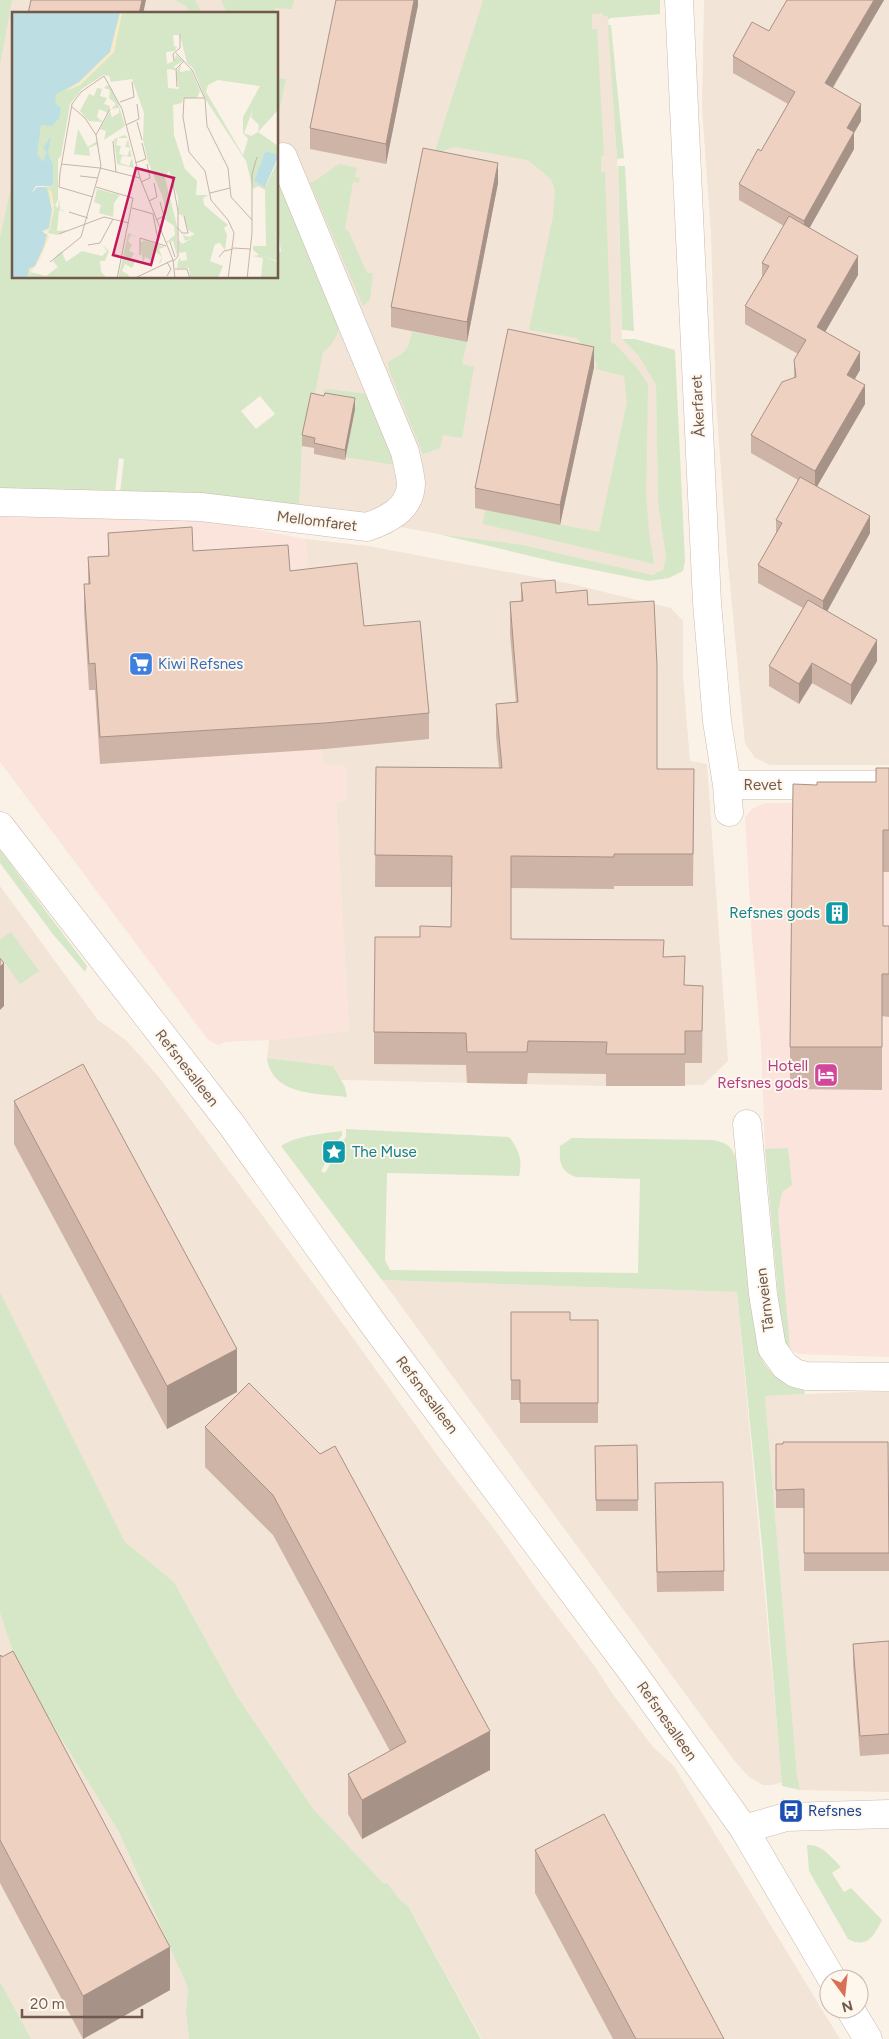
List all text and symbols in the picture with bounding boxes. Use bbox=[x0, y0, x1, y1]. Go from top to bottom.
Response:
inset map bbox=[12, 12, 279, 279]
street label: Åkerfaret bbox=[687, 374, 709, 438]
street label: Mellomfaret bbox=[276, 507, 359, 535]
supermarket icon: Kiwi Refsnes bbox=[128, 651, 154, 677]
place label: Kiwi Refsnes bbox=[158, 655, 243, 673]
street label: Revet bbox=[744, 776, 783, 794]
building icon: Refsnes gods bbox=[824, 900, 850, 926]
place label: Refsnes gods bbox=[729, 904, 820, 922]
street label: Refsnesalleen bbox=[151, 1026, 223, 1110]
place label: Hotell Refsnes gods bbox=[717, 1057, 808, 1092]
hotel icon: Hotell Refsnes gods bbox=[813, 1062, 839, 1088]
place icon: The Muse bbox=[321, 1139, 347, 1165]
place label: The Muse bbox=[352, 1143, 417, 1161]
street label: Tårnveien bbox=[752, 1267, 778, 1333]
street label: Refsnesalleen bbox=[392, 1353, 462, 1437]
street label: Refsnesalleen bbox=[633, 1678, 701, 1764]
bus stop icon: Refsnes bbox=[778, 1798, 804, 1824]
place label: Refsnes bbox=[808, 1802, 862, 1820]
north arrow bbox=[819, 1969, 869, 2019]
scale bar bbox=[22, 1986, 142, 2018]
text: 20 m bbox=[30, 1995, 64, 2013]
text: N bbox=[840, 1996, 855, 2016]

